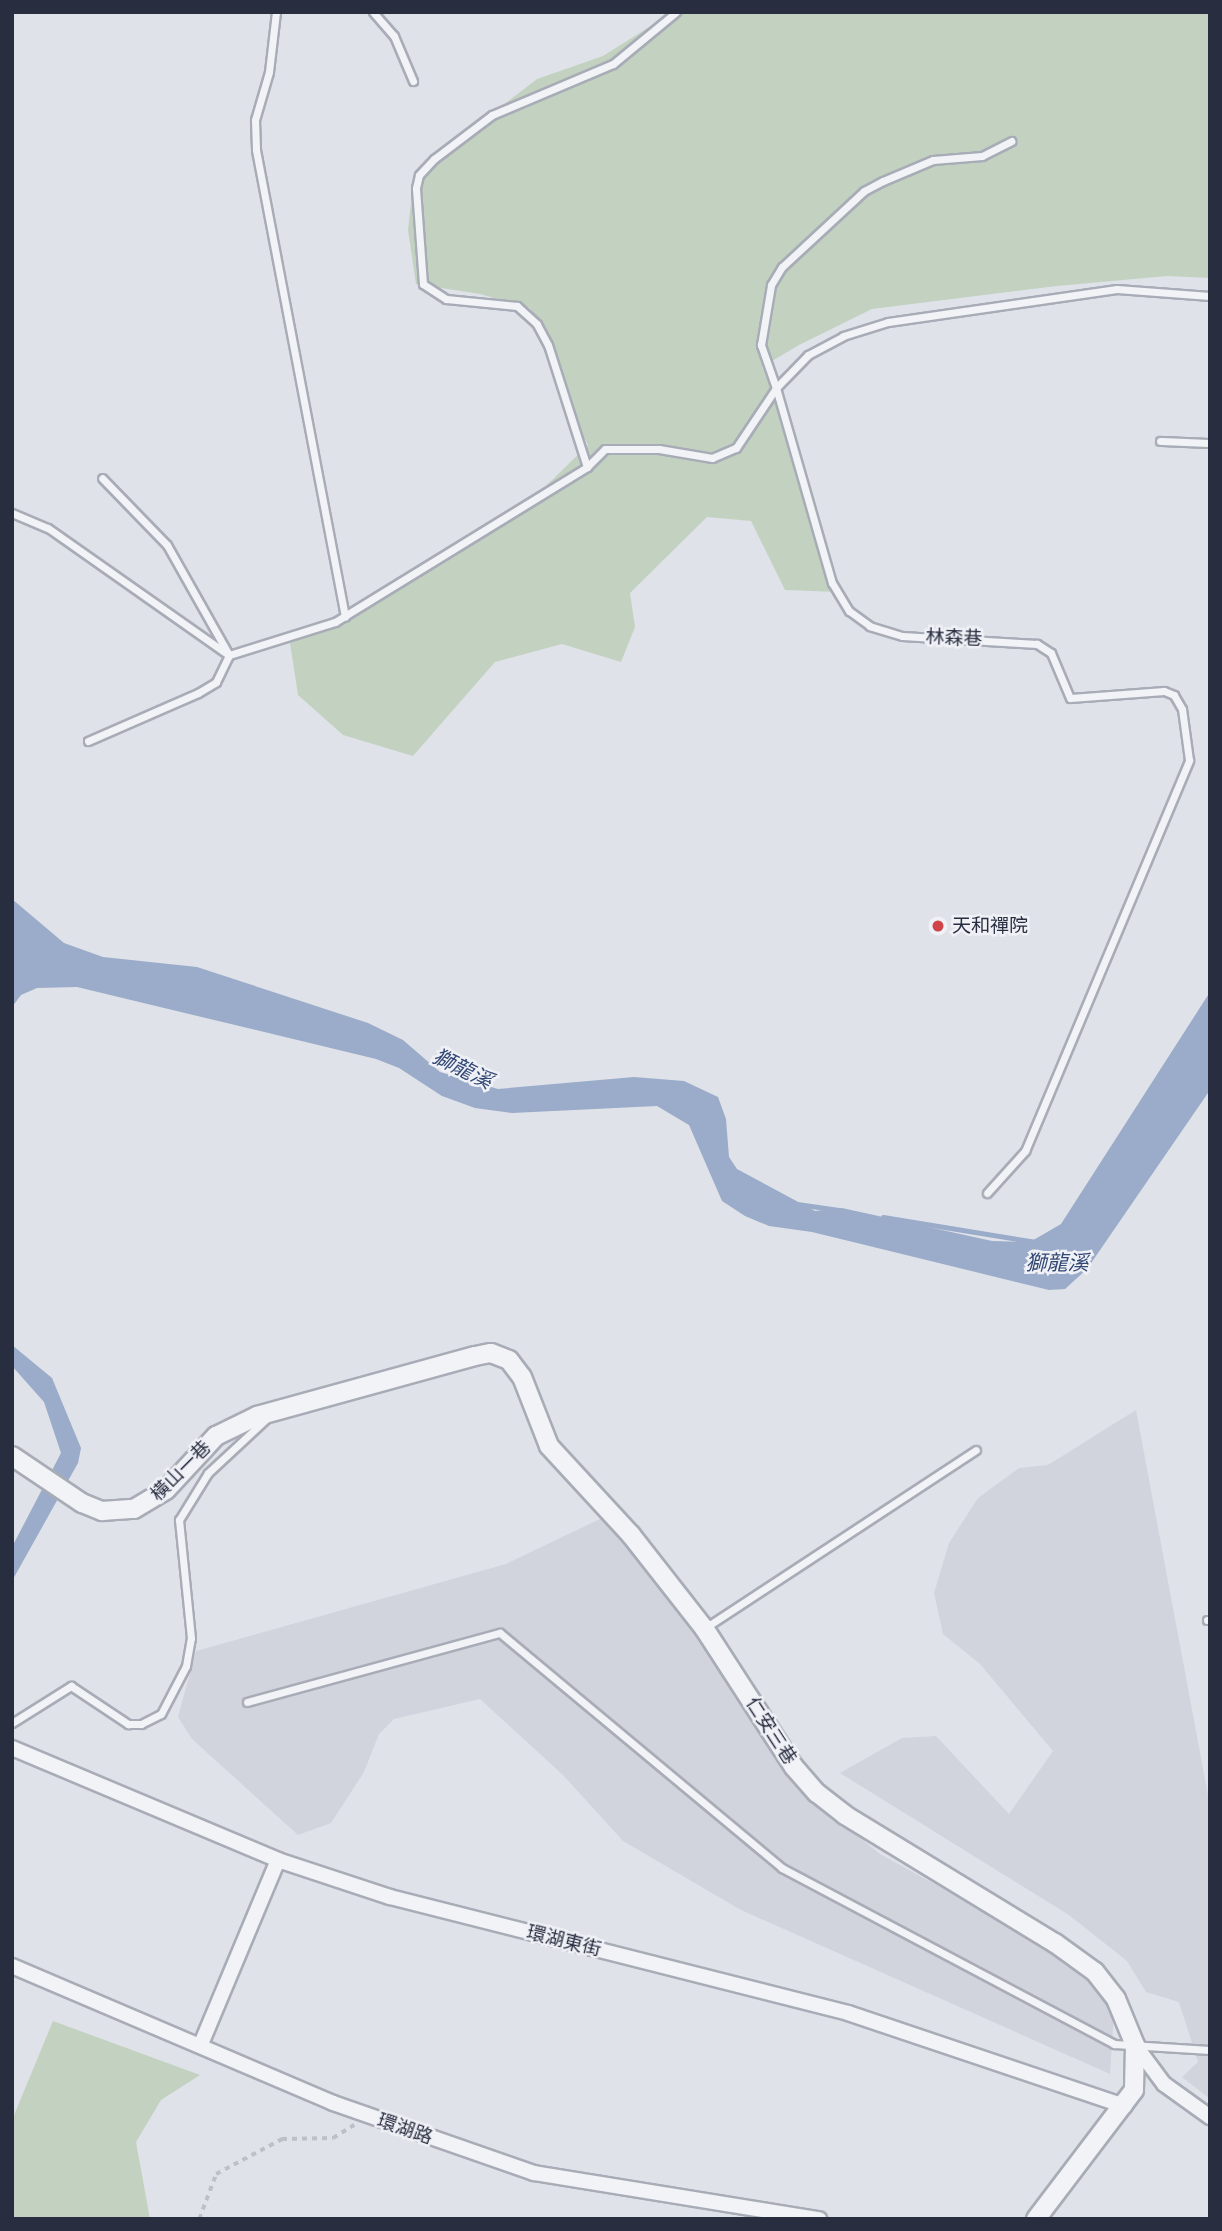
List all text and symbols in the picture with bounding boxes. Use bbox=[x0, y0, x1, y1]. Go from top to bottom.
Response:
street label: 林森巷 bbox=[925, 626, 983, 650]
place label: 天和禪院 bbox=[952, 915, 1028, 937]
marker: 天和禪院 bbox=[930, 918, 946, 934]
water label: 獅龍溪 bbox=[429, 1043, 497, 1093]
water label: 獅龍溪 bbox=[1026, 1249, 1088, 1275]
street label: 橫山一巷 bbox=[146, 1436, 216, 1506]
street label: 仁安三巷 bbox=[741, 1693, 801, 1769]
street label: 環湖東街 bbox=[524, 1921, 604, 1961]
street label: 環湖路 bbox=[374, 2109, 436, 2149]

